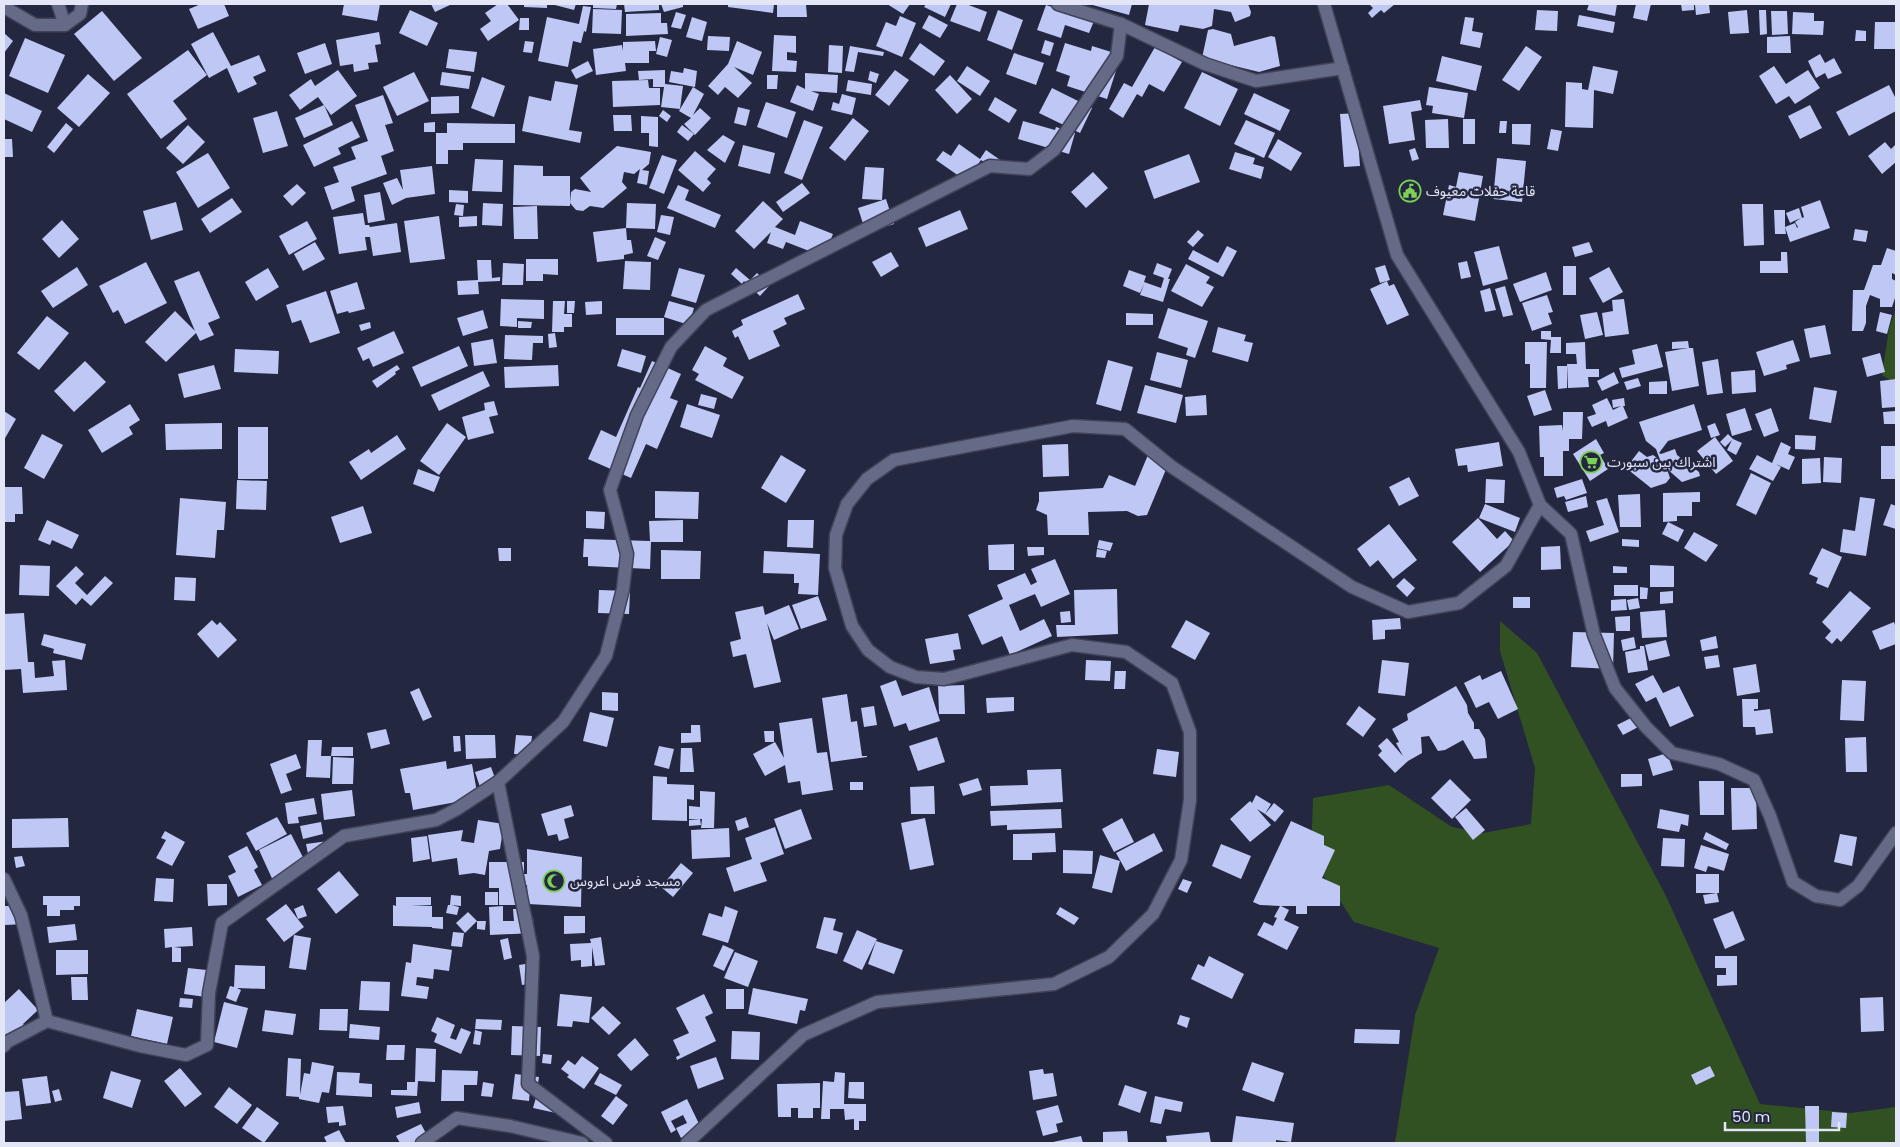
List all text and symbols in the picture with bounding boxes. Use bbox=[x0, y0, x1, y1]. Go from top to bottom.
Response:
public building icon: قاعة حفلات معيوف bbox=[1398, 179, 1422, 203]
place label: قاعة حفلات معيوف bbox=[1426, 181, 1535, 201]
supermarket icon: اشتراك بين سبورت bbox=[1579, 450, 1603, 474]
place label: اشتراك بين سبورت bbox=[1607, 452, 1716, 472]
mosque icon: مسجد فرس اعروس bbox=[542, 869, 566, 893]
place label: مسجد فرس اعروس bbox=[570, 871, 681, 891]
scale bar bbox=[1725, 1100, 1839, 1132]
text: 50 m bbox=[1732, 1106, 1770, 1127]

